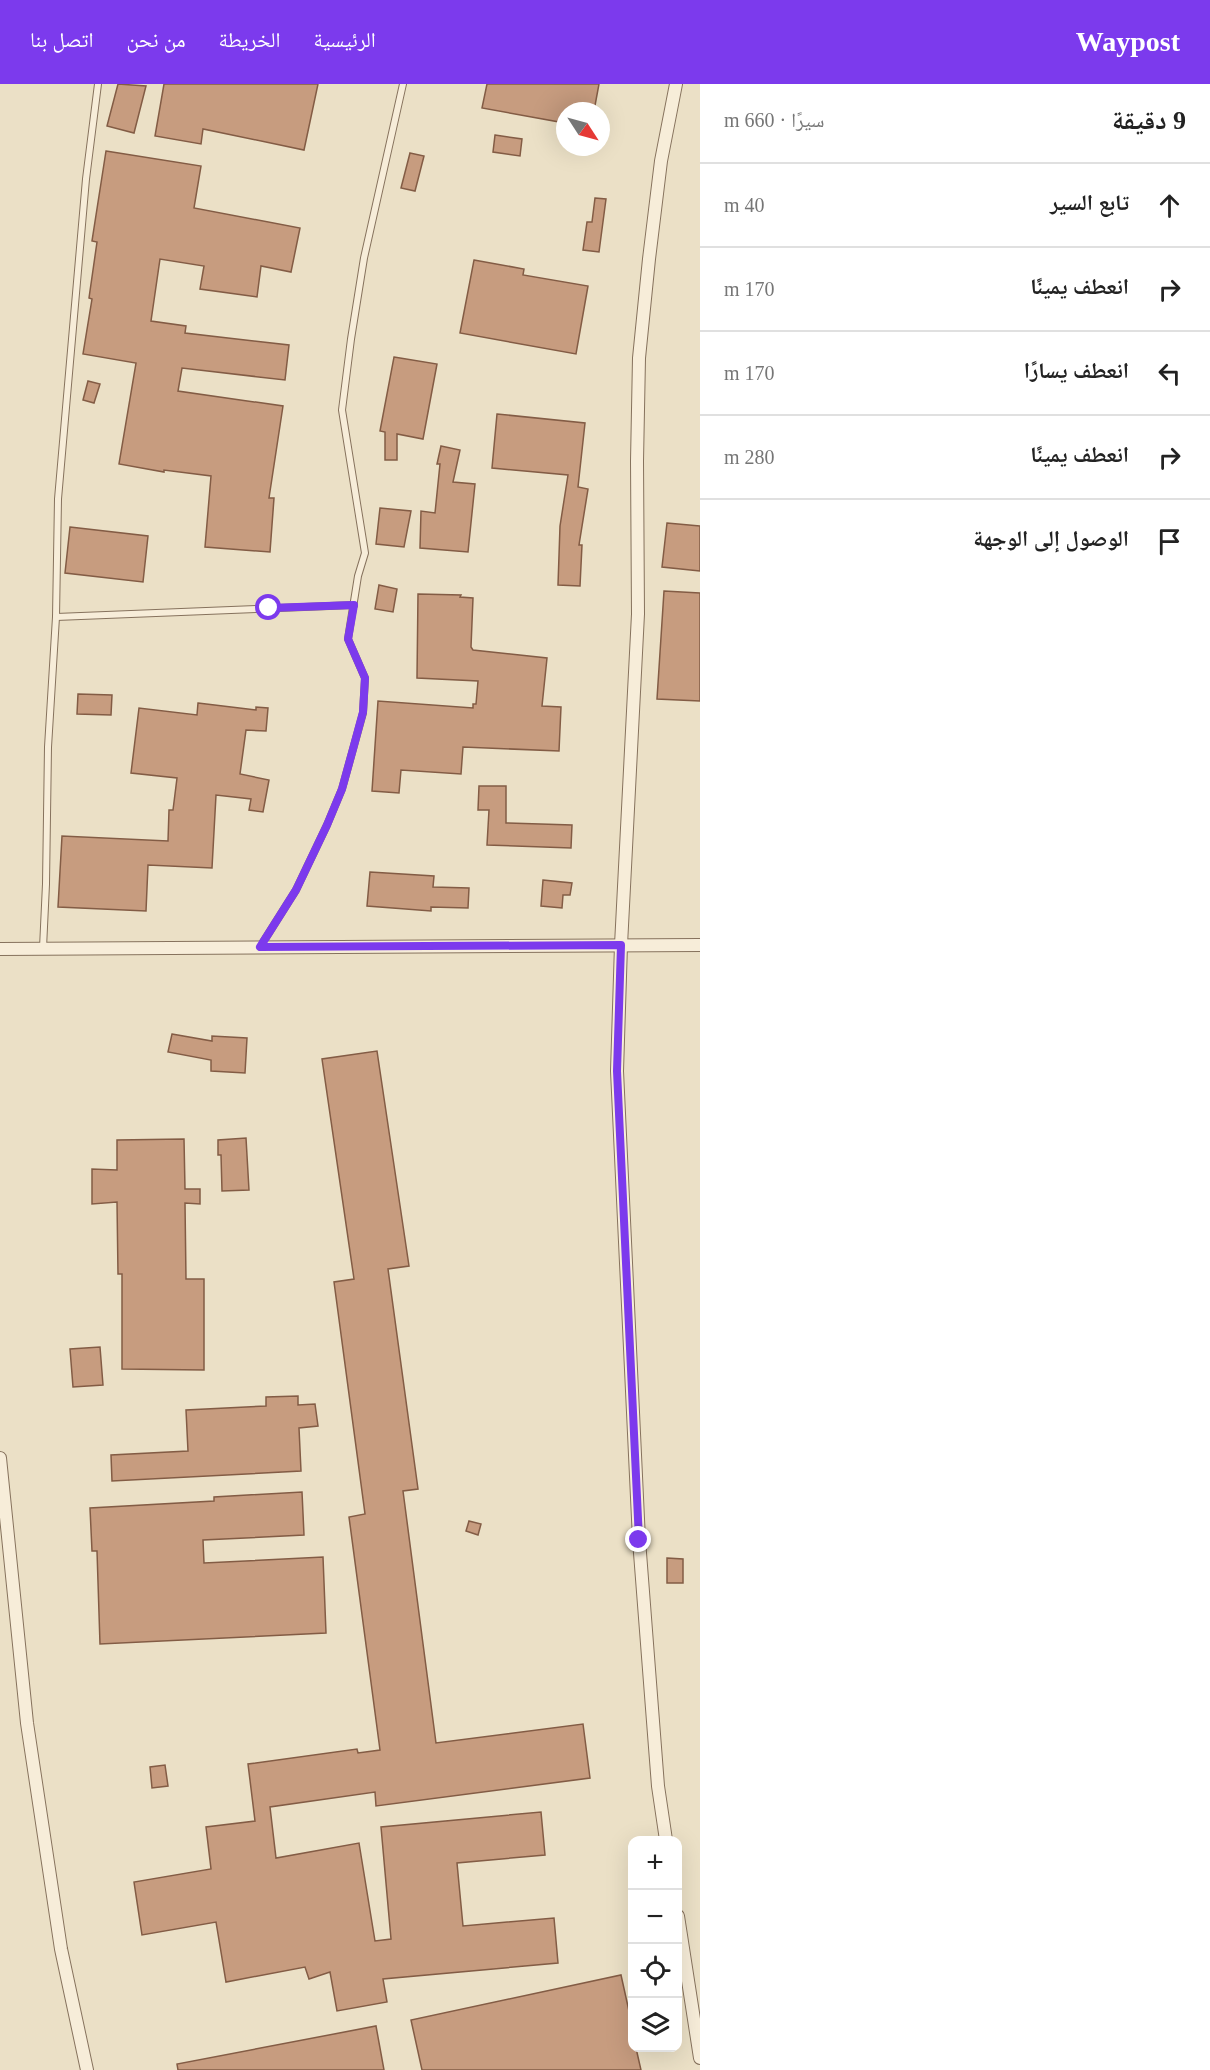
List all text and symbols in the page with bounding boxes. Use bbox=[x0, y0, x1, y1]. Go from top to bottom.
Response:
text: Waypost bbox=[1076, 26, 1180, 57]
text: اتصل بنا bbox=[30, 28, 93, 52]
text: من نحن bbox=[126, 28, 186, 52]
text: الخريطة bbox=[219, 28, 280, 52]
text: الرئيسية bbox=[313, 28, 376, 52]
north arrow bbox=[556, 102, 610, 156]
text: 9 دقيقة bbox=[1112, 106, 1186, 135]
text: سيرًا · 660 m bbox=[724, 109, 824, 131]
icon: ahead bbox=[1153, 189, 1186, 222]
text: تابع السير bbox=[1050, 190, 1129, 215]
text: 40 m bbox=[724, 194, 765, 216]
icon: right bbox=[1153, 273, 1186, 306]
text: انعطف يمينًا bbox=[1030, 274, 1129, 299]
text: 170 m bbox=[724, 278, 775, 300]
icon: left bbox=[1153, 357, 1186, 390]
text: انعطف يسارًا bbox=[1024, 358, 1129, 383]
text: 170 m bbox=[724, 362, 775, 384]
icon: right bbox=[1153, 441, 1186, 474]
text: انعطف يمينًا bbox=[1030, 442, 1129, 467]
text: 280 m bbox=[724, 446, 775, 468]
icon: arrive bbox=[1153, 525, 1186, 558]
text: الوصول إلى الوجهة bbox=[973, 526, 1129, 551]
route start bbox=[255, 594, 281, 620]
route end bbox=[625, 1526, 651, 1552]
map controls bbox=[628, 1836, 682, 2052]
button: + bbox=[628, 1836, 682, 1890]
button: − bbox=[628, 1890, 682, 1944]
button: locate bbox=[628, 1944, 682, 1998]
button: layers bbox=[628, 1998, 682, 2052]

